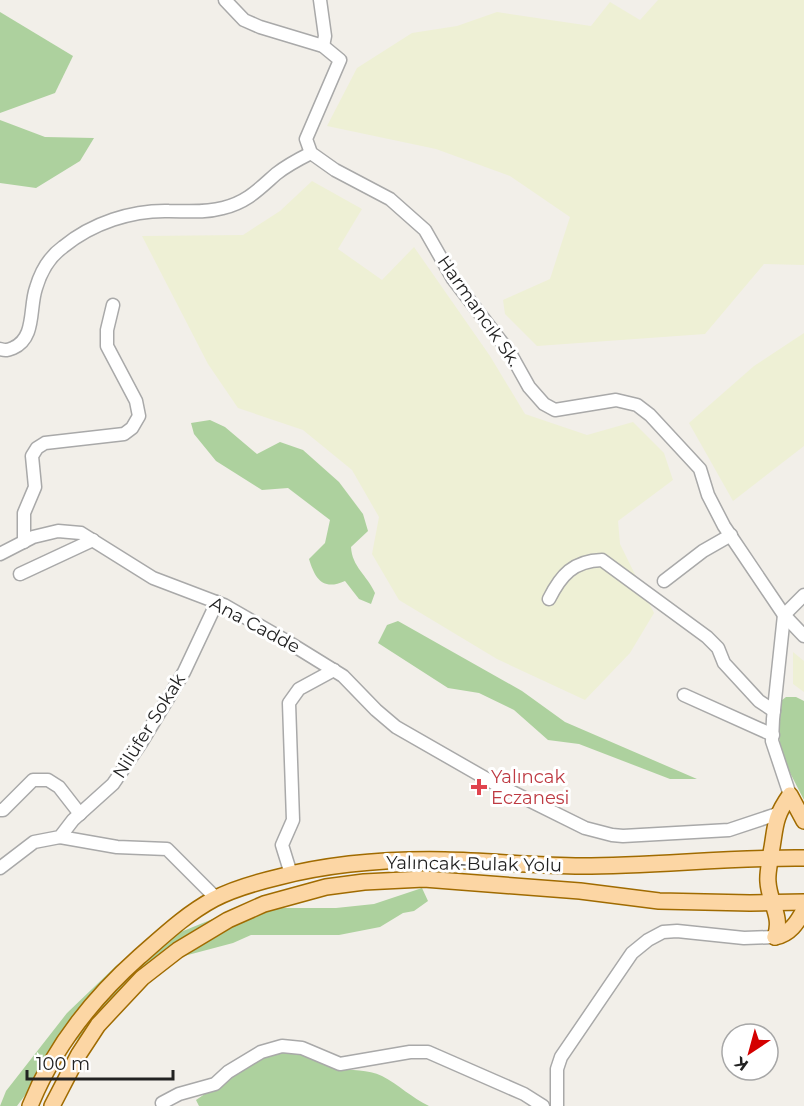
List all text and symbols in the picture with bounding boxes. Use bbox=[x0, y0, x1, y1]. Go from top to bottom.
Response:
street label: Harmancık Sk. bbox=[433, 251, 525, 371]
street label: Ana Cadde bbox=[206, 592, 304, 658]
street label: Nilüfer Sokak bbox=[108, 669, 190, 782]
place label: Yalıncak Eczanesi bbox=[491, 766, 569, 809]
marker: Yalıncak Eczanesi bbox=[472, 780, 486, 794]
street label: Yalıncak-Bulak Yolu bbox=[386, 851, 562, 877]
north arrow bbox=[720, 1022, 780, 1082]
scale bar bbox=[27, 1043, 172, 1081]
text: K bbox=[730, 1052, 752, 1075]
text: 100 m bbox=[36, 1053, 90, 1075]

